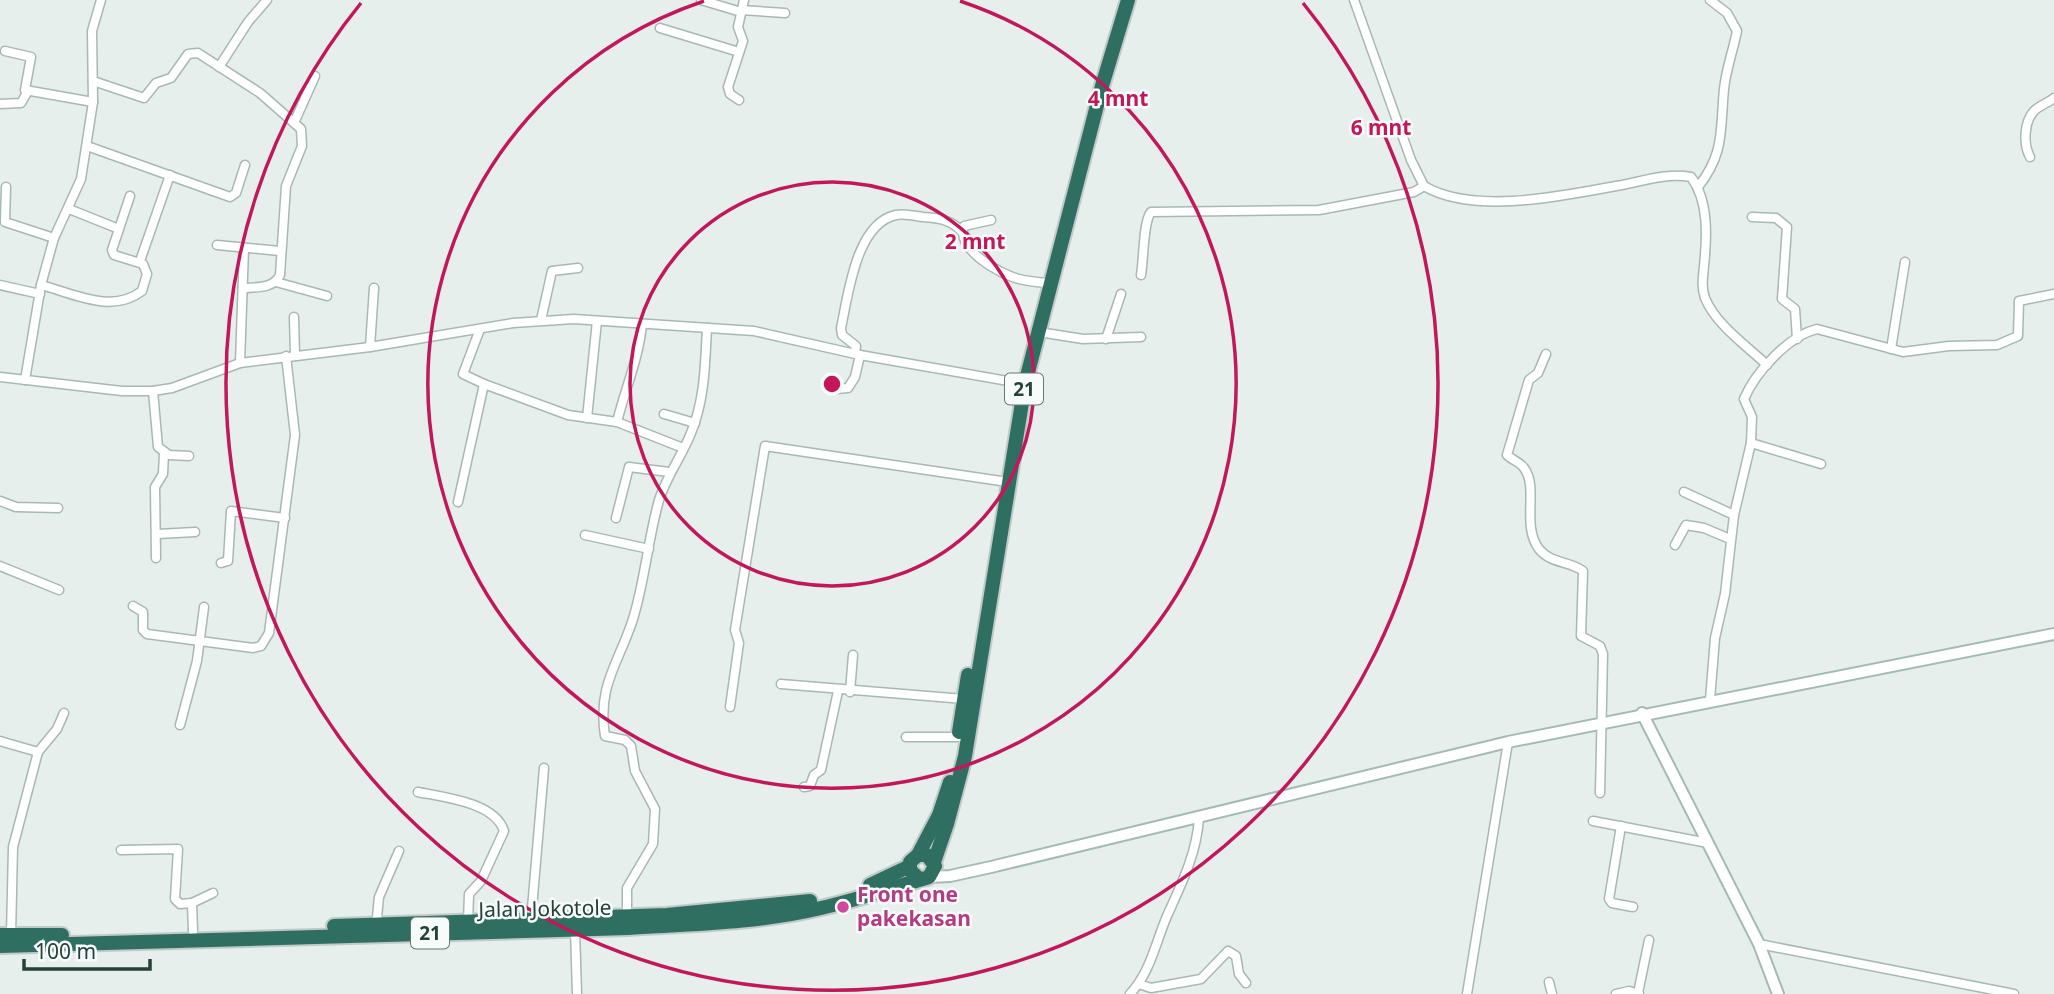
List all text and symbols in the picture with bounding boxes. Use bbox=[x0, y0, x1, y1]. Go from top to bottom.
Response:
text: 4 mnt bbox=[1088, 84, 1148, 112]
text: 6 mnt bbox=[1351, 113, 1411, 141]
text: 2 mnt bbox=[945, 227, 1005, 255]
centre of rings bbox=[820, 372, 844, 396]
road number: 21 bbox=[1005, 374, 1043, 404]
place label: Front one pakekasan bbox=[857, 880, 971, 932]
street label: Jalan Jokotole bbox=[476, 893, 612, 923]
marker: Front one pakekasan bbox=[835, 899, 851, 915]
road number: 21 bbox=[411, 917, 449, 948]
scale bar bbox=[24, 928, 150, 972]
text: 100 m bbox=[35, 937, 96, 965]

